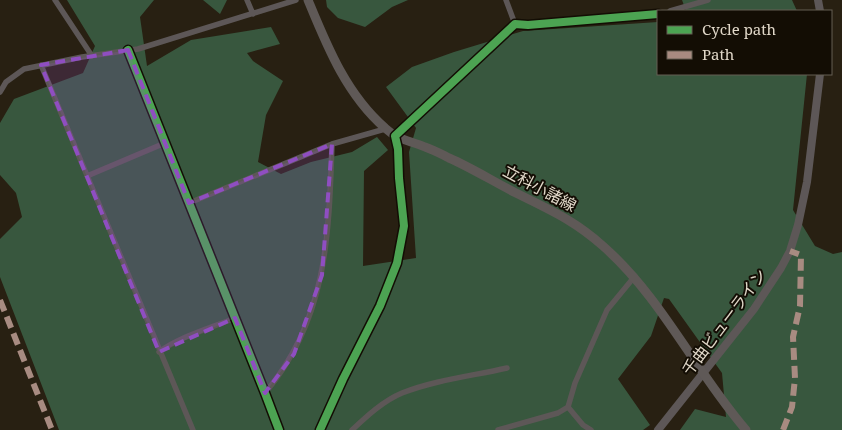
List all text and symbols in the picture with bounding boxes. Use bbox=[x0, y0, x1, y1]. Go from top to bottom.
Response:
legend bbox=[657, 10, 832, 75]
text: Cycle path bbox=[702, 19, 777, 39]
text: Path bbox=[702, 44, 735, 64]
street label: 立科小諸線 bbox=[500, 160, 580, 216]
street label: 千曲ビューライン bbox=[677, 264, 771, 380]

